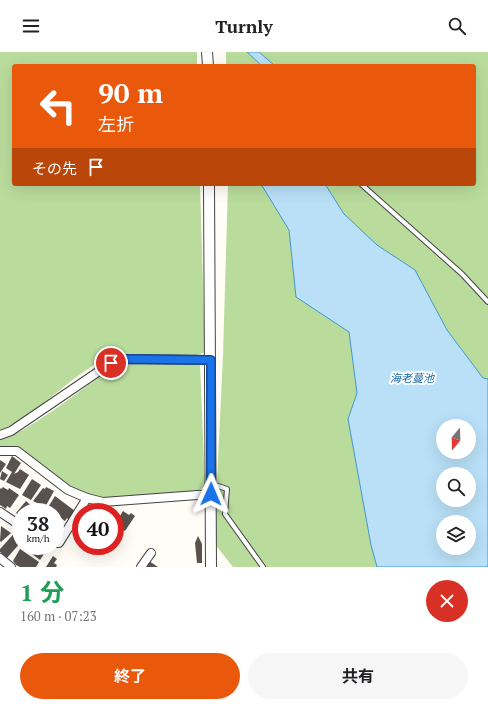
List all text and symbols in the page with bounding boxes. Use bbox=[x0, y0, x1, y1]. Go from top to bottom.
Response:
text: Turnly bbox=[215, 14, 273, 38]
icon: menu bbox=[20, 15, 42, 37]
icon: search bbox=[446, 15, 468, 37]
text: 90 m bbox=[98, 74, 163, 111]
icon: left bbox=[32, 80, 84, 132]
text: 左折 bbox=[98, 112, 134, 136]
icon: arrive bbox=[85, 156, 107, 178]
text: その先 bbox=[32, 158, 77, 178]
pin bbox=[94, 346, 128, 380]
icon: arrive bbox=[100, 352, 122, 374]
water label: 海老蔓池 bbox=[390, 371, 435, 385]
north arrow bbox=[436, 419, 476, 459]
map controls bbox=[436, 419, 476, 555]
button: search bbox=[436, 467, 476, 507]
position arrow bbox=[190, 473, 232, 515]
speed limit sign: 40 bbox=[72, 503, 124, 555]
text: 38 bbox=[27, 510, 49, 537]
button: layers bbox=[436, 515, 476, 555]
text: km/h bbox=[26, 532, 50, 545]
text: 1 分 bbox=[20, 576, 64, 608]
button: close bbox=[426, 580, 468, 622]
text: 160 m · 07:23 bbox=[20, 607, 97, 625]
button: 終了 bbox=[20, 653, 240, 699]
button: 共有 bbox=[248, 653, 468, 699]

